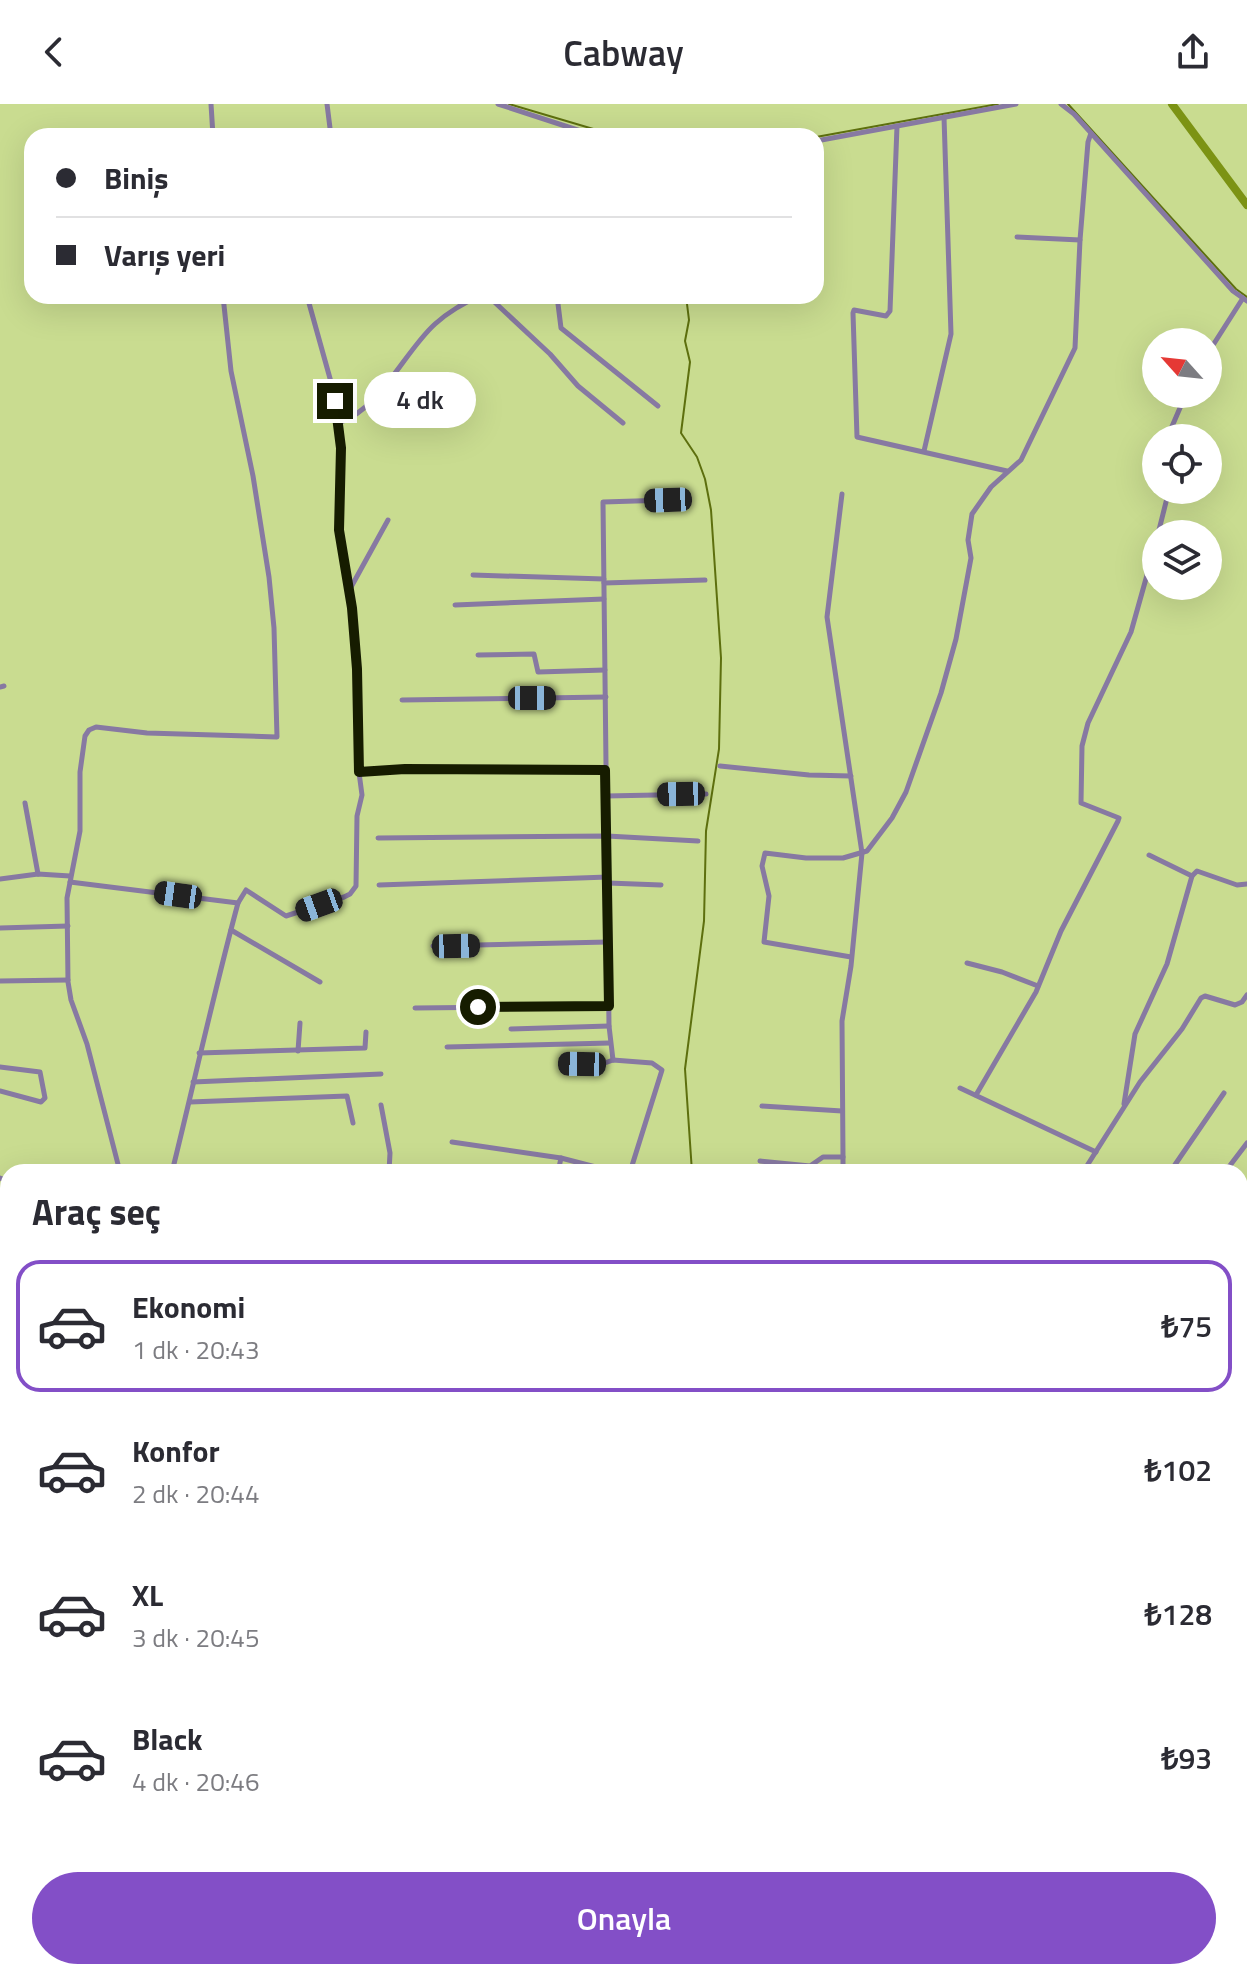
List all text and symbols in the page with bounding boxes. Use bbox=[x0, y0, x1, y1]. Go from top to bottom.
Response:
text: Cabway bbox=[563, 25, 684, 80]
icon: back bbox=[32, 30, 76, 74]
icon: share bbox=[1171, 30, 1215, 74]
text: Biniş bbox=[104, 155, 169, 201]
text: Varış yeri bbox=[104, 232, 225, 278]
north arrow bbox=[1142, 328, 1222, 408]
map controls bbox=[1142, 328, 1222, 600]
callout: 4 dk bbox=[363, 373, 475, 429]
text: 4 dk bbox=[396, 380, 444, 419]
route end bbox=[317, 383, 353, 419]
button: locate bbox=[1142, 424, 1222, 504]
car bbox=[644, 487, 692, 513]
button: layers bbox=[1142, 520, 1222, 600]
car bbox=[508, 686, 556, 710]
car bbox=[657, 782, 705, 806]
car bbox=[153, 880, 203, 910]
car bbox=[292, 886, 346, 924]
car bbox=[432, 934, 480, 958]
route start bbox=[460, 989, 496, 1025]
car bbox=[558, 1052, 606, 1076]
text: Araç seç bbox=[32, 1184, 161, 1239]
text: Ekonomi bbox=[132, 1284, 245, 1330]
icon: car bbox=[36, 1290, 108, 1362]
text: ₺75 bbox=[1161, 1303, 1212, 1349]
text: 1 dk · 20:43 bbox=[132, 1330, 259, 1369]
text: Konfor bbox=[132, 1428, 220, 1474]
icon: car bbox=[36, 1434, 108, 1506]
text: ₺102 bbox=[1144, 1447, 1212, 1493]
text: 2 dk · 20:44 bbox=[132, 1474, 259, 1513]
text: XL bbox=[132, 1572, 163, 1618]
icon: car bbox=[36, 1578, 108, 1650]
text: ₺128 bbox=[1144, 1591, 1212, 1637]
text: 3 dk · 20:45 bbox=[132, 1618, 259, 1657]
text: Black bbox=[132, 1716, 203, 1762]
icon: car bbox=[36, 1722, 108, 1794]
text: ₺93 bbox=[1161, 1735, 1212, 1781]
text: 4 dk · 20:46 bbox=[132, 1762, 259, 1801]
button: Onayla bbox=[32, 1872, 1216, 1964]

